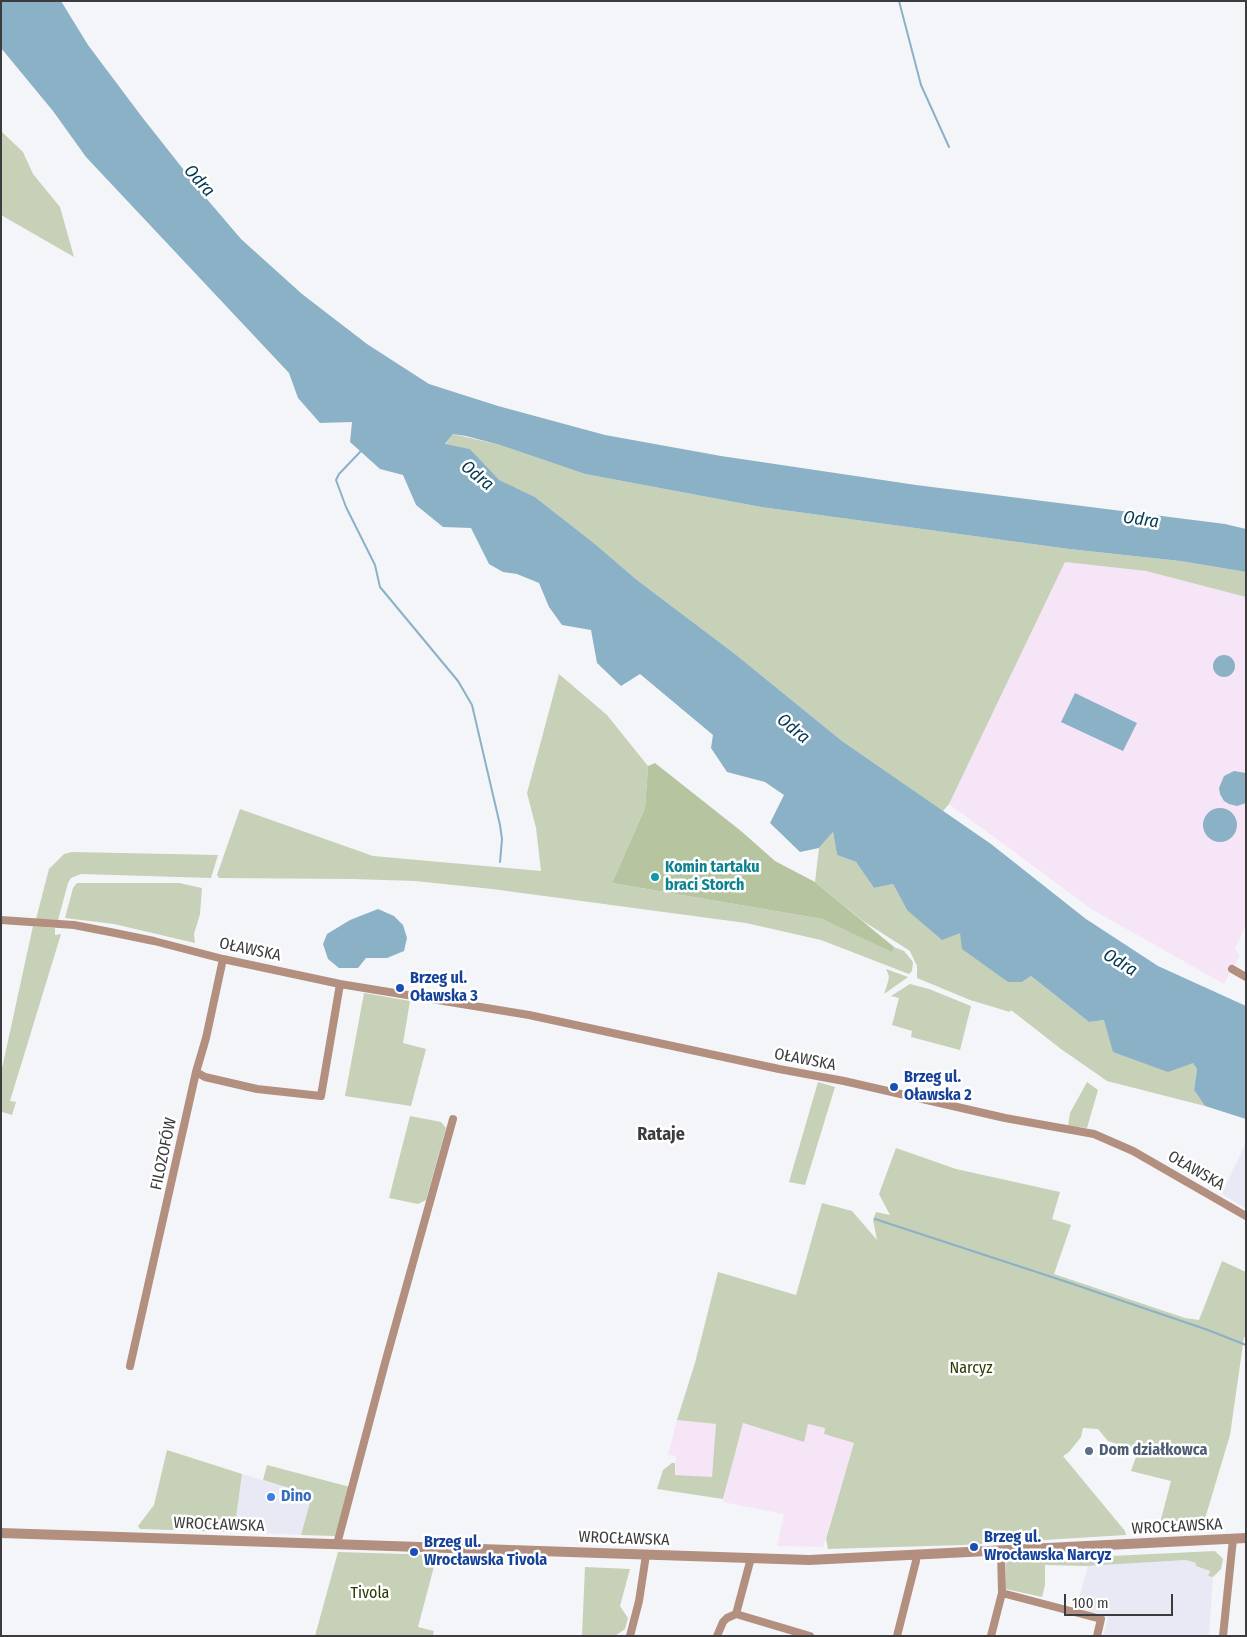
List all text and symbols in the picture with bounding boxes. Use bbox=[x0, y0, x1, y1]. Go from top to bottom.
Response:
water label: Odra bbox=[179, 160, 219, 202]
water label: Odra bbox=[456, 456, 498, 496]
water label: Odra bbox=[1122, 507, 1160, 533]
water label: Odra bbox=[772, 709, 814, 749]
place label: Komin tartaku braci Storch bbox=[665, 858, 760, 896]
marker: Komin tartaku braci Storch bbox=[649, 871, 661, 883]
street label: OŁAWSKA bbox=[217, 934, 283, 966]
water label: Odra bbox=[1099, 945, 1141, 981]
place label: Brzeg ul. Oławska 3 bbox=[410, 969, 478, 1007]
marker: Brzeg ul. Oławska 3 bbox=[394, 982, 406, 994]
street label: OŁAWSKA bbox=[772, 1045, 838, 1075]
place label: Brzeg ul. Oławska 2 bbox=[904, 1068, 972, 1106]
marker: Brzeg ul. Oławska 2 bbox=[888, 1081, 900, 1093]
street label: FILOZOFÓW bbox=[147, 1116, 181, 1192]
district label: Rataje bbox=[637, 1124, 685, 1146]
street label: OŁAWSKA bbox=[1164, 1147, 1228, 1195]
park label: Narcyz bbox=[950, 1359, 992, 1379]
place label: Dom działkowca bbox=[1099, 1441, 1207, 1461]
marker: Dom działkowca bbox=[1083, 1445, 1095, 1457]
place label: Dino bbox=[281, 1487, 312, 1507]
marker: Dino bbox=[265, 1491, 277, 1503]
street label: WROCŁAWSKA bbox=[173, 1514, 265, 1536]
street label: WROCŁAWSKA bbox=[1131, 1515, 1223, 1539]
street label: WROCŁAWSKA bbox=[578, 1528, 670, 1550]
place label: Brzeg ul. Wrocławska Narcyz bbox=[984, 1528, 1111, 1566]
place label: Brzeg ul. Wrocławska Tivola bbox=[424, 1533, 547, 1571]
marker: Brzeg ul. Wrocławska Narcyz bbox=[968, 1541, 980, 1553]
marker: Brzeg ul. Wrocławska Tivola bbox=[408, 1546, 420, 1558]
park label: Tivola bbox=[351, 1584, 389, 1604]
scale bar bbox=[1067, 1584, 1176, 1616]
text: 100 m bbox=[1072, 1594, 1109, 1612]

